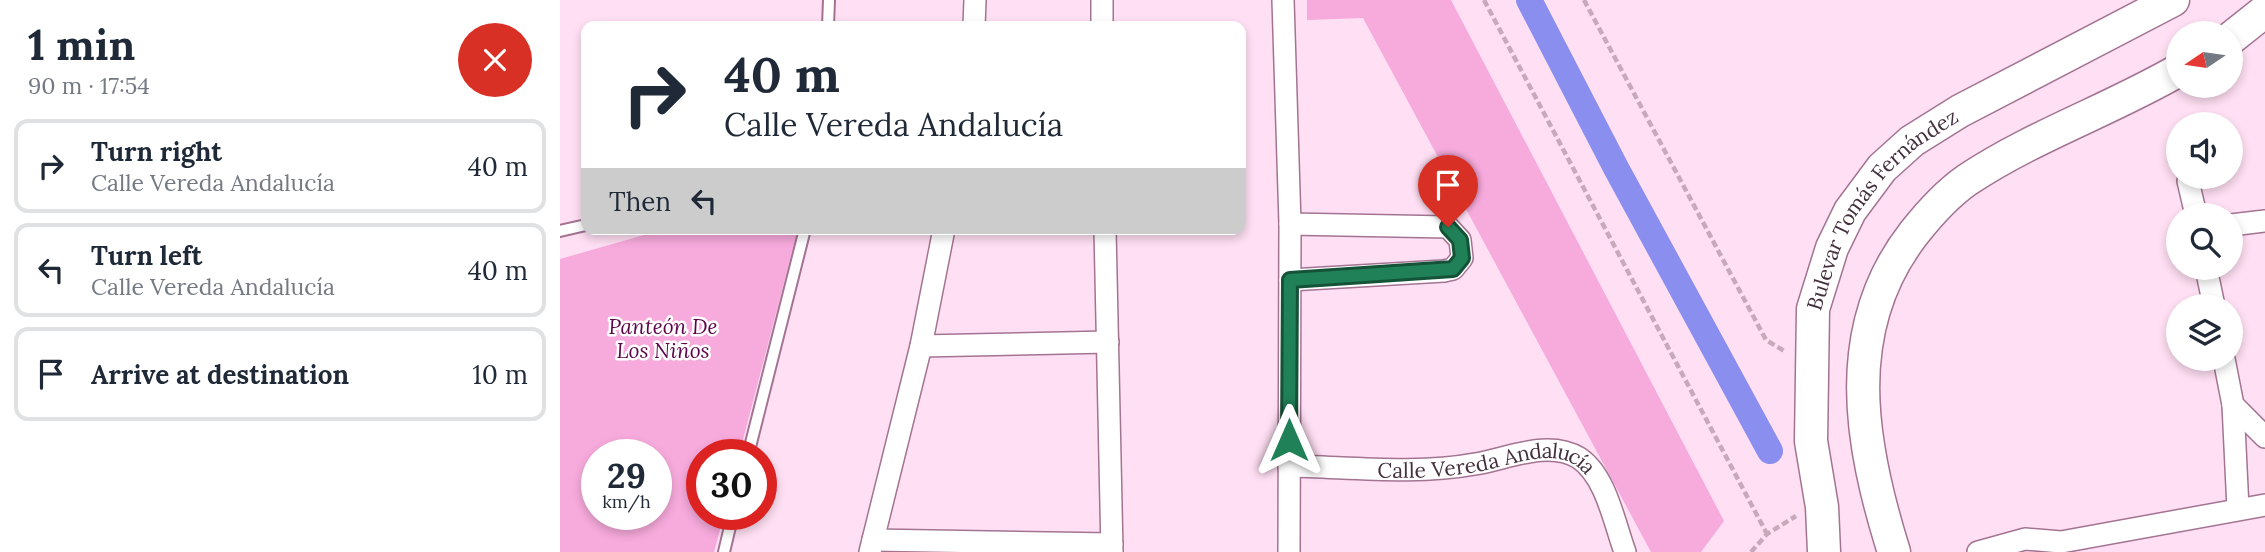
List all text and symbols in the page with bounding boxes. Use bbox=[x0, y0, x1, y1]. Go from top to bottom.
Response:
text: 1 min bbox=[28, 18, 135, 72]
north arrow bbox=[2166, 21, 2244, 98]
map controls bbox=[2166, 21, 2243, 371]
button: close bbox=[458, 23, 532, 97]
text: 40 m bbox=[724, 43, 840, 105]
icon: right bbox=[609, 49, 700, 140]
text: 90 m · 17:54 bbox=[28, 71, 150, 100]
street label: Bulevar Tomás Fernández bbox=[1800, 102, 1963, 313]
text: Calle Vereda Andalucía bbox=[724, 104, 1063, 145]
button: sound bbox=[2166, 112, 2243, 189]
text: Turn right bbox=[91, 135, 222, 168]
icon: right bbox=[32, 147, 70, 185]
text: 40 m bbox=[468, 150, 528, 183]
pin bbox=[1418, 155, 1478, 227]
icon: arrive bbox=[1429, 166, 1467, 204]
text: Calle Vereda Andalucía bbox=[91, 168, 335, 197]
icon: left bbox=[685, 182, 723, 220]
text: Then bbox=[609, 185, 671, 218]
button: search bbox=[2166, 203, 2243, 280]
text: Turn left bbox=[91, 239, 202, 272]
icon: left bbox=[32, 251, 70, 289]
text: 40 m bbox=[468, 254, 528, 287]
text: Calle Vereda Andalucía bbox=[91, 272, 335, 301]
button: layers bbox=[2166, 294, 2243, 371]
park label: Panteón De Los Niños bbox=[608, 313, 718, 364]
icon: arrive bbox=[32, 355, 70, 393]
text: Arrive at destination bbox=[91, 358, 349, 391]
text: 10 m bbox=[472, 358, 528, 391]
position arrow bbox=[1252, 403, 1326, 477]
street label: Calle Vereda Andalucía bbox=[1377, 436, 1602, 483]
speed limit sign: 30 bbox=[686, 439, 777, 530]
text: 29 bbox=[607, 453, 646, 498]
text: km/h bbox=[602, 490, 651, 513]

